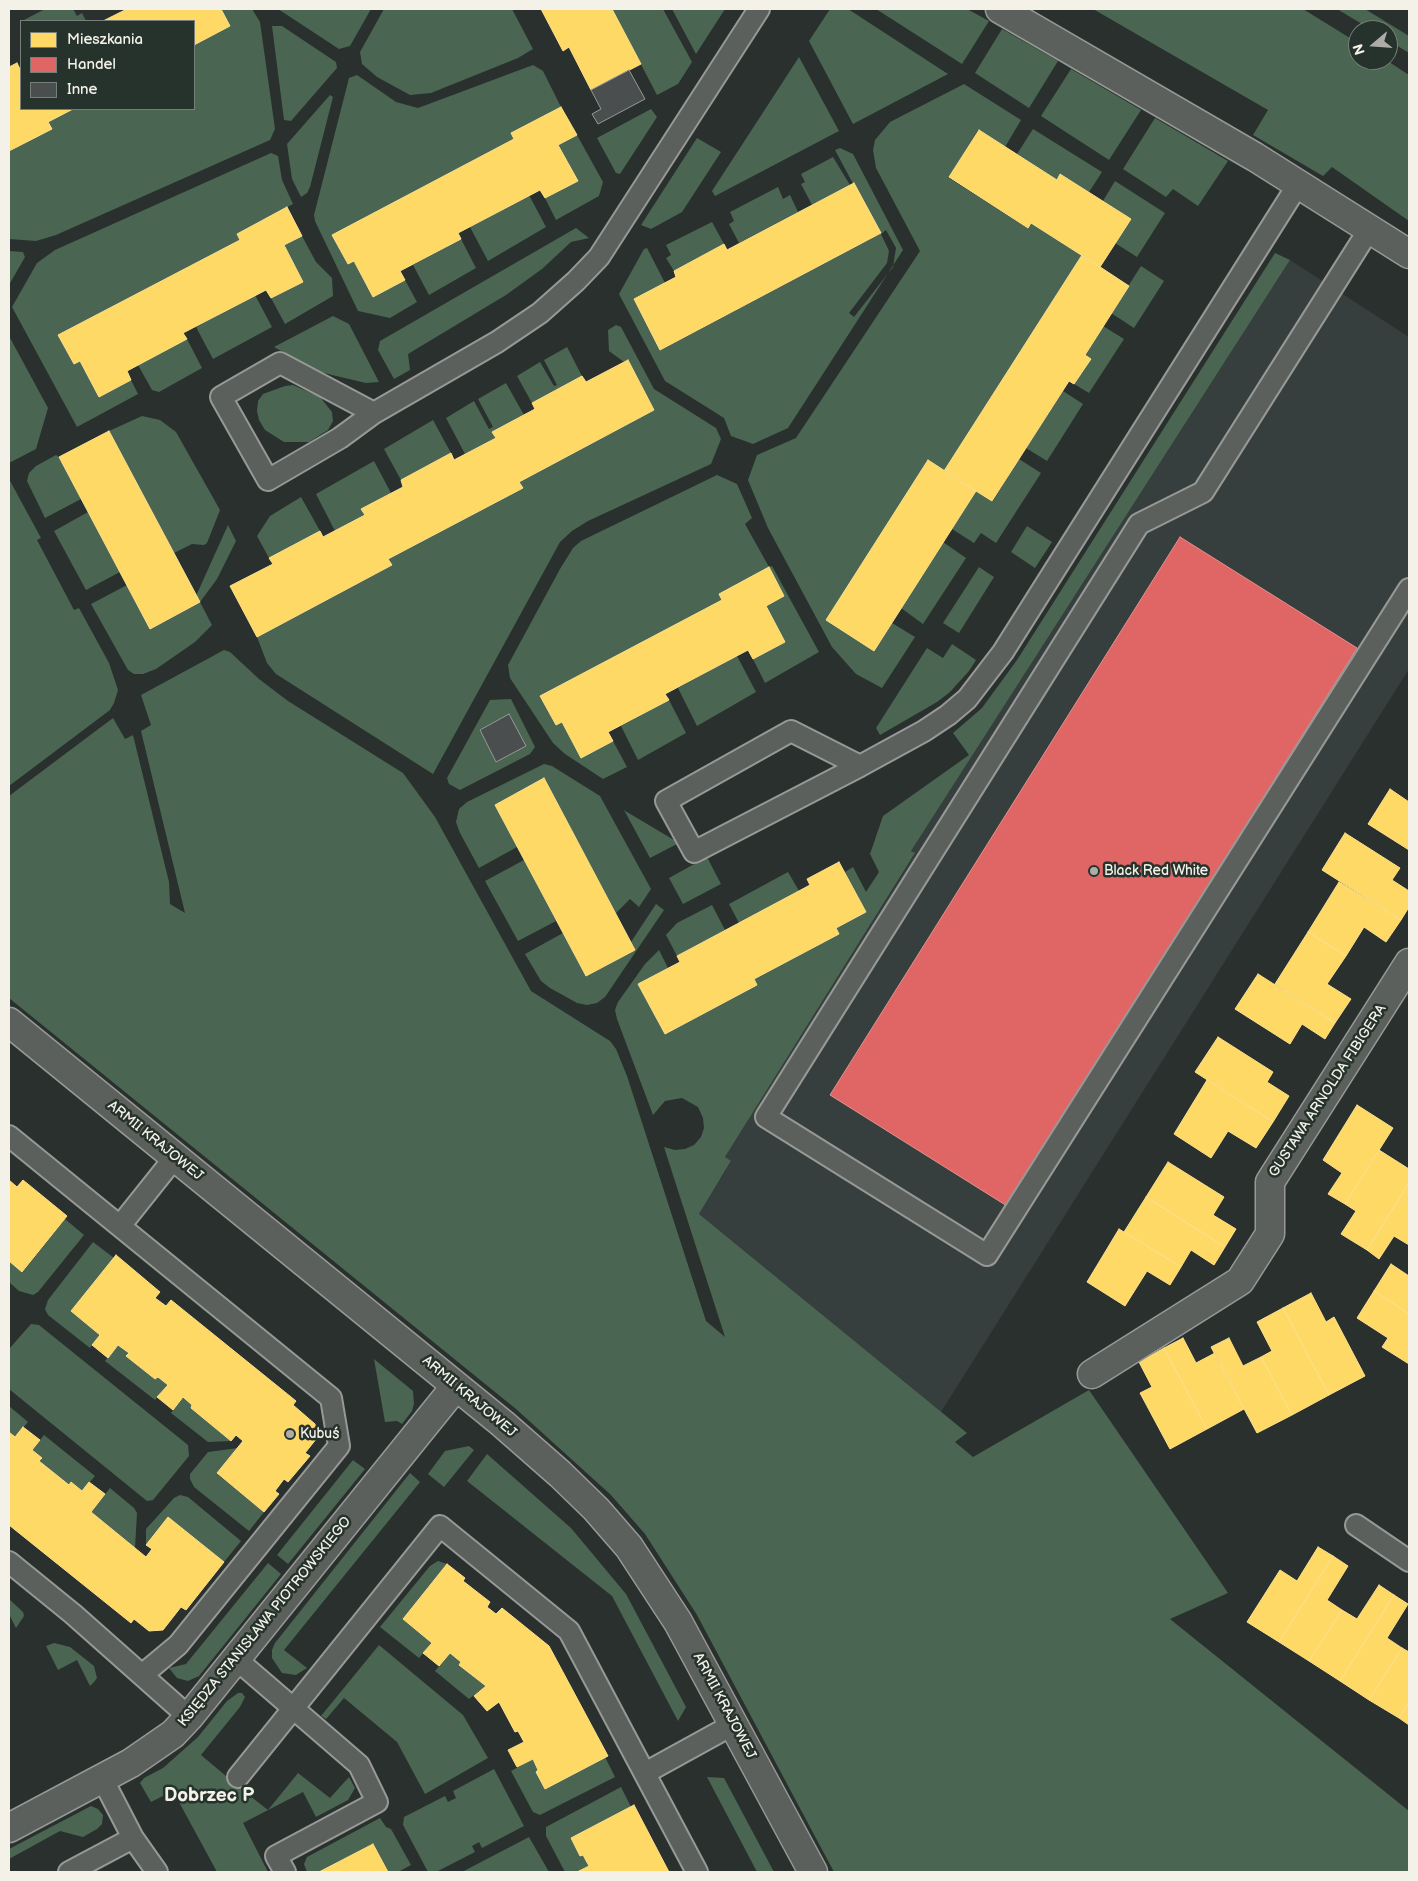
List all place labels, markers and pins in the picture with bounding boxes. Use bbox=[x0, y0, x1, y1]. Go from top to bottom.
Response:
place label: Black Red White bbox=[1104, 863, 1208, 879]
marker: Black Red White bbox=[1088, 865, 1100, 877]
place label: Kubuś bbox=[300, 1426, 340, 1442]
marker: Kubuś bbox=[284, 1428, 296, 1440]

